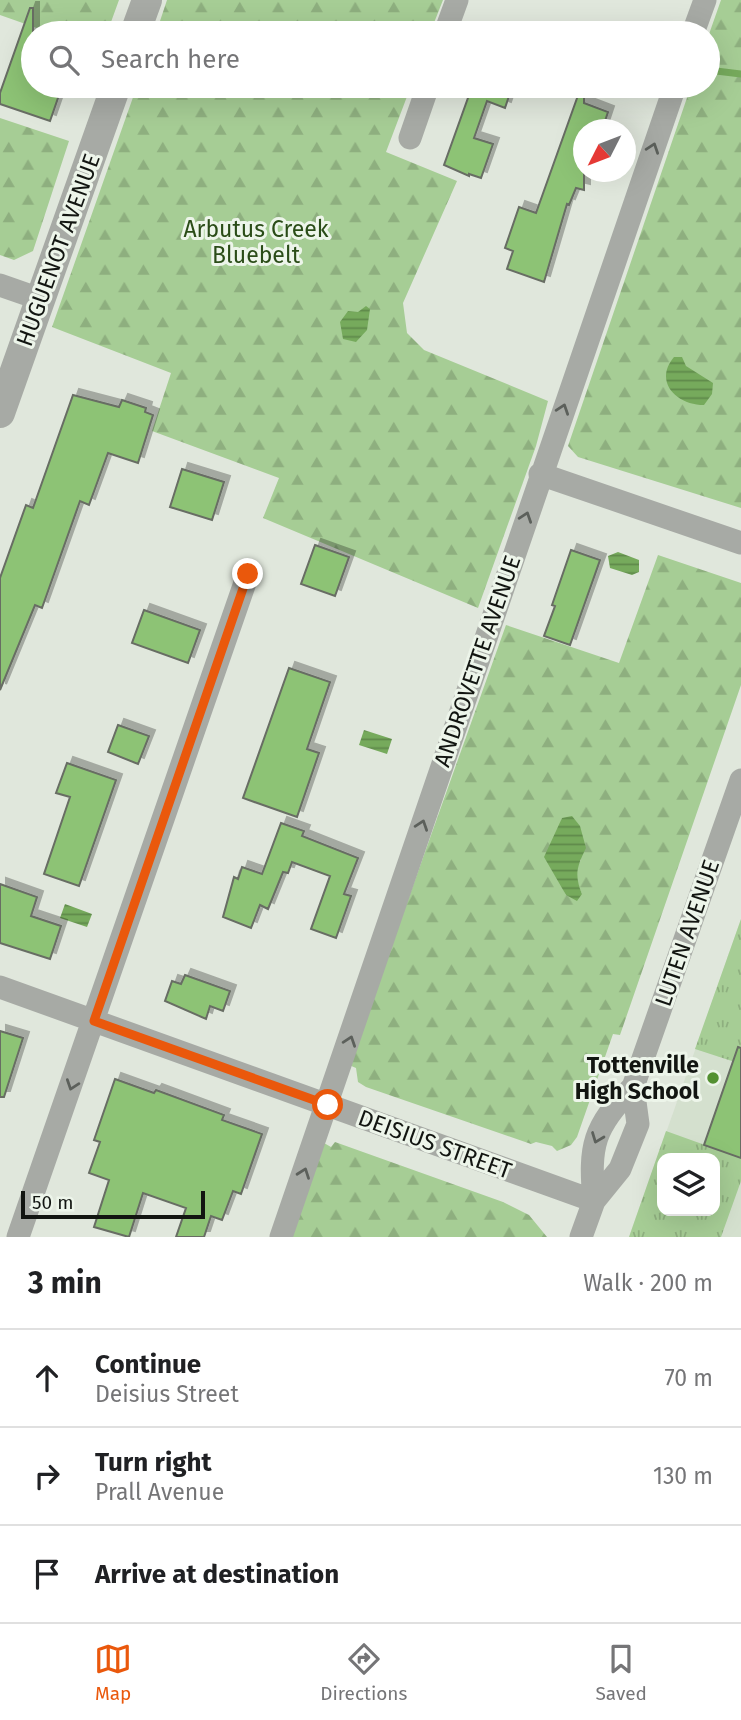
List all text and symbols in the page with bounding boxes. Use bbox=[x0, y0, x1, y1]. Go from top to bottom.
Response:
search box bbox=[21, 21, 720, 98]
icon: search bbox=[45, 41, 83, 79]
text: Search here bbox=[101, 44, 240, 75]
north arrow bbox=[573, 119, 636, 182]
one-way arrow bbox=[645, 143, 659, 155]
street label: HUGUENOT AVENUE bbox=[10, 150, 106, 350]
park label: Arbutus Creek Bluebelt bbox=[183, 215, 329, 269]
one-way arrow bbox=[555, 404, 569, 416]
one-way arrow bbox=[518, 511, 532, 523]
street label: ANDROVETTE AVENUE bbox=[428, 552, 526, 770]
route end bbox=[232, 558, 263, 589]
one-way arrow bbox=[414, 820, 429, 832]
street label: LUTEN AVENUE bbox=[649, 856, 725, 1010]
one-way arrow bbox=[342, 1035, 356, 1047]
place label: Tottenville High School bbox=[575, 1051, 699, 1105]
marker: Tottenville High School bbox=[705, 1070, 721, 1086]
one-way arrow bbox=[66, 1079, 80, 1091]
route start bbox=[312, 1089, 343, 1120]
street label: DEISIUS STREET bbox=[354, 1103, 516, 1185]
one-way arrow bbox=[592, 1132, 606, 1144]
map controls bbox=[657, 1153, 720, 1216]
button: layers bbox=[657, 1153, 720, 1216]
one-way arrow bbox=[296, 1167, 310, 1179]
scale bar bbox=[21, 1188, 205, 1220]
text: 50 m bbox=[32, 1191, 73, 1214]
text: 3 min bbox=[28, 1265, 102, 1301]
text: Walk · 200 m bbox=[583, 1269, 713, 1297]
text: Continue bbox=[95, 1349, 201, 1380]
icon: ahead bbox=[28, 1359, 66, 1397]
text: 70 m bbox=[664, 1364, 713, 1392]
text: Deisius Street bbox=[95, 1380, 239, 1408]
text: Turn right bbox=[95, 1447, 212, 1478]
icon: right bbox=[28, 1457, 66, 1495]
text: 130 m bbox=[653, 1462, 713, 1490]
text: Prall Avenue bbox=[95, 1478, 224, 1506]
icon: arrive bbox=[28, 1555, 66, 1593]
text: Arrive at destination bbox=[95, 1559, 339, 1590]
tab: Map bbox=[94, 1640, 132, 1705]
tab: Directions bbox=[320, 1640, 407, 1705]
tab: Saved bbox=[596, 1640, 647, 1705]

